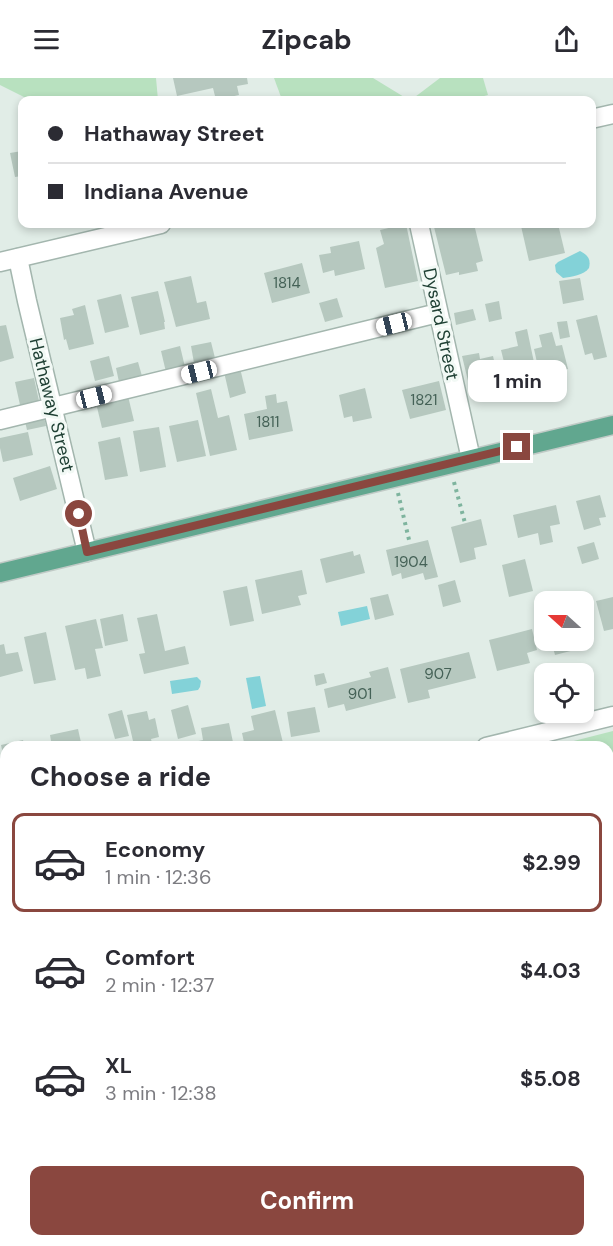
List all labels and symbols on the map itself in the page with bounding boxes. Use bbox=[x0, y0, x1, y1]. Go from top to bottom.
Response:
street label: Dysard Street bbox=[417, 266, 465, 382]
house number: 1814 bbox=[273, 273, 301, 293]
car bbox=[374, 311, 414, 337]
street label: Hathaway Street bbox=[24, 335, 80, 475]
car bbox=[179, 359, 219, 385]
callout: 1 min bbox=[468, 360, 566, 402]
car bbox=[74, 384, 114, 410]
house number: 1821 bbox=[411, 390, 437, 410]
house number: 1811 bbox=[257, 412, 279, 432]
route end bbox=[503, 433, 530, 460]
route start bbox=[65, 500, 92, 527]
house number: 1904 bbox=[394, 552, 428, 572]
north arrow bbox=[534, 591, 594, 651]
house number: 907 bbox=[424, 664, 452, 684]
house number: 901 bbox=[348, 684, 372, 704]

